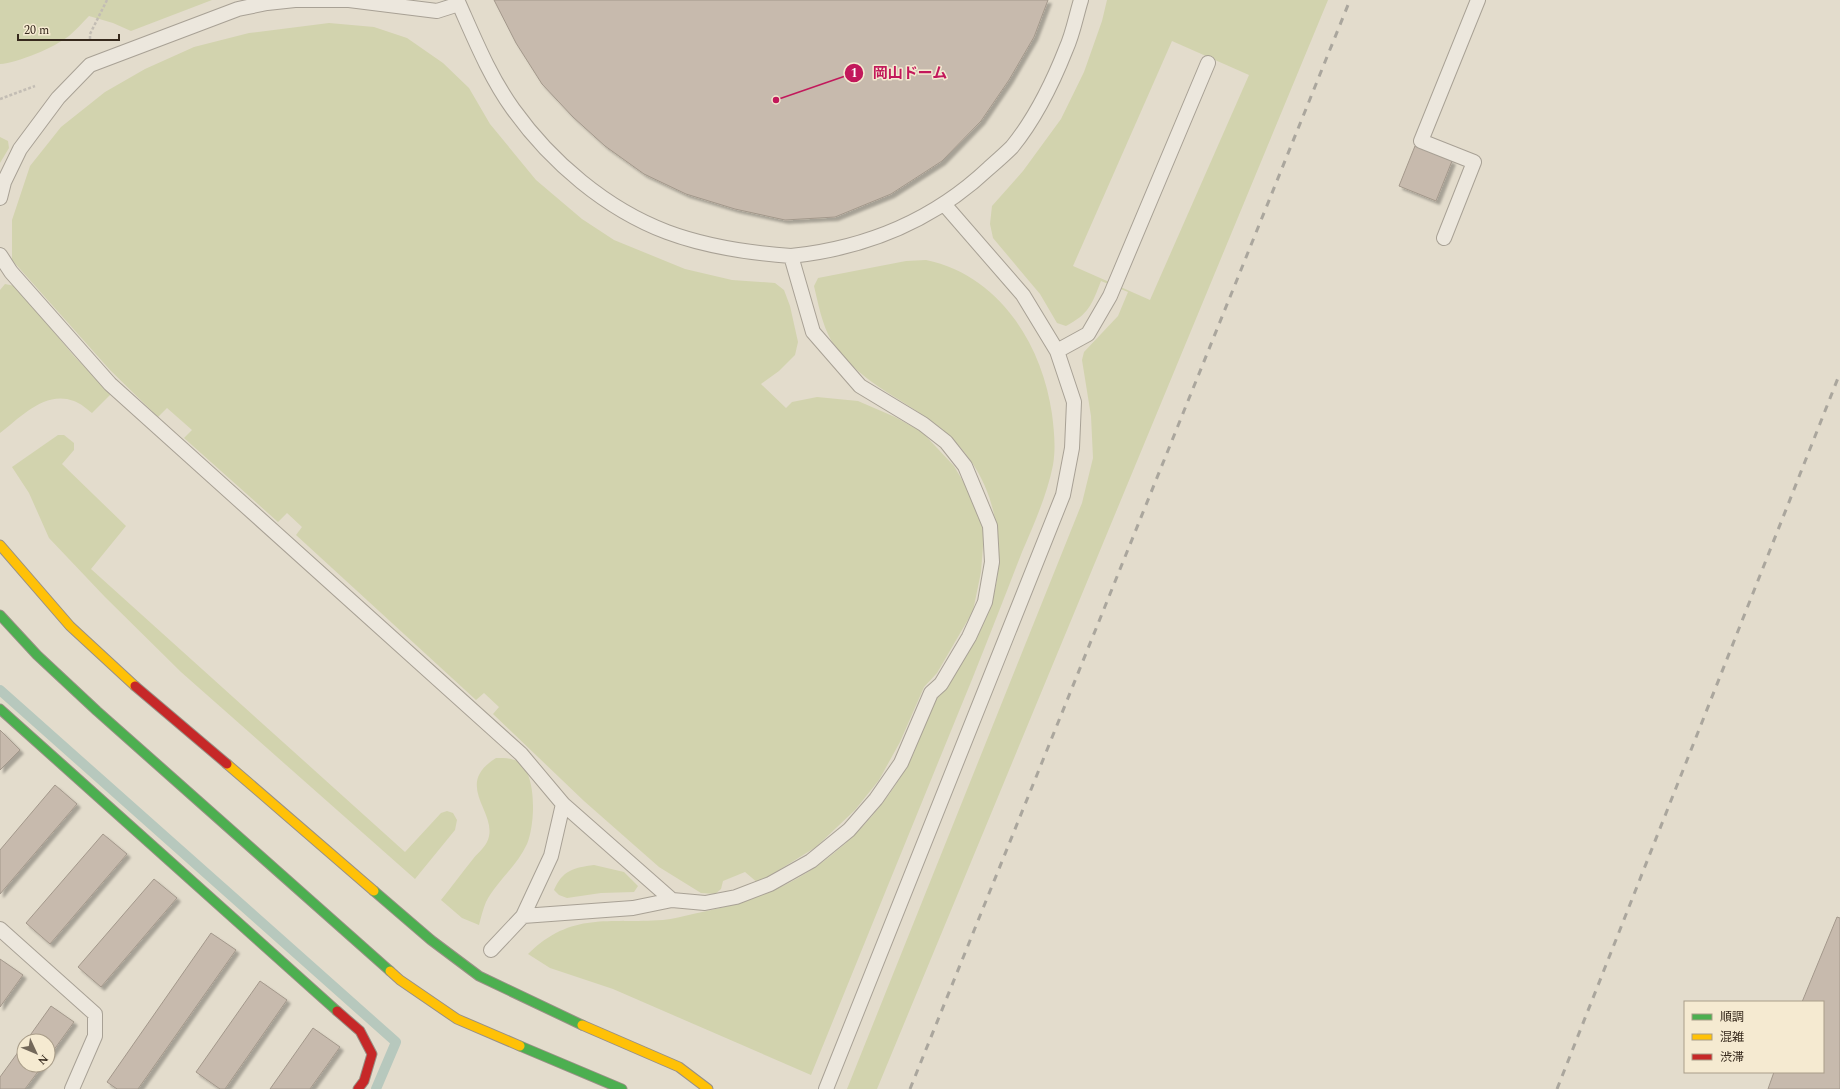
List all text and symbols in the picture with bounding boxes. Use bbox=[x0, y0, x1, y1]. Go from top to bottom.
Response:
scale bar bbox=[18, 16, 119, 42]
text: 20 m bbox=[24, 21, 49, 40]
callout: 岡山ドーム bbox=[844, 59, 955, 86]
text: 岡山ドーム bbox=[873, 62, 947, 85]
text: 1 bbox=[851, 64, 857, 83]
legend bbox=[1684, 1001, 1824, 1073]
text: 順調 bbox=[1720, 1008, 1744, 1027]
text: 混雑 bbox=[1720, 1028, 1744, 1047]
north arrow bbox=[16, 1033, 56, 1073]
text: 渋滞 bbox=[1720, 1048, 1744, 1067]
text: N bbox=[34, 1050, 52, 1069]

